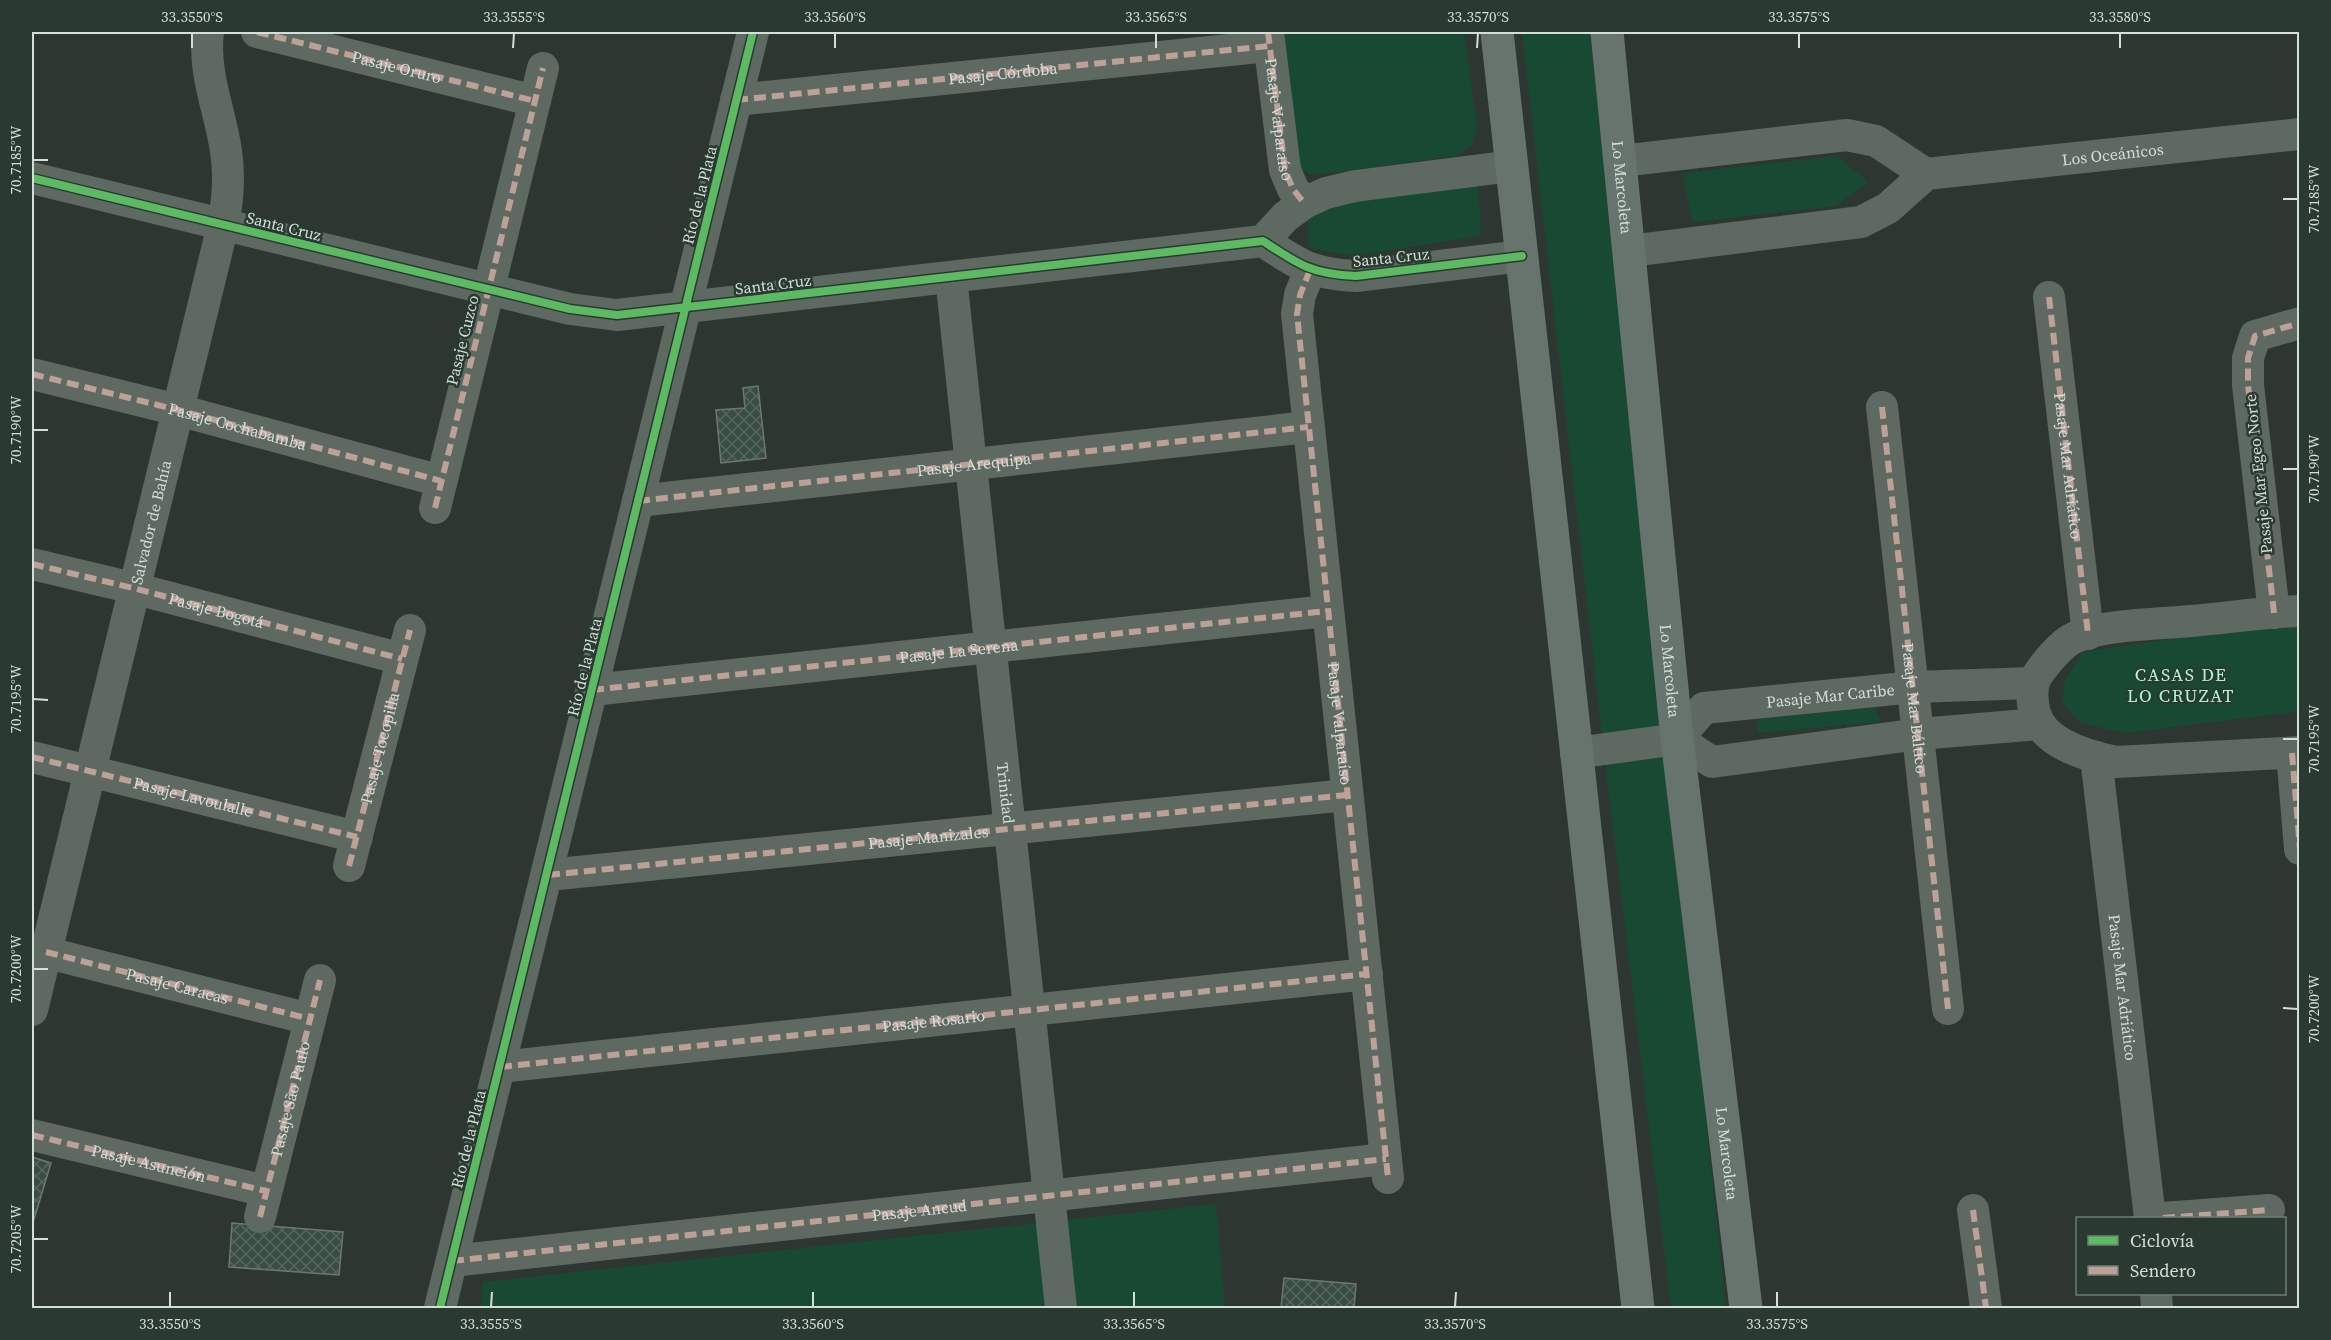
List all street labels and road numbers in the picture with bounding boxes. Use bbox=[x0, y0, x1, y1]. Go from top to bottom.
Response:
street label: Pasaje Oruro bbox=[350, 45, 444, 88]
street label: Pasaje Córdoba bbox=[947, 56, 1059, 89]
street label: Pasaje Valparaíso bbox=[1260, 57, 1299, 184]
street label: Los Oceánicos bbox=[2061, 138, 2165, 170]
street label: Lo Marcoleta bbox=[1607, 140, 1638, 236]
street label: Río de la Plata bbox=[676, 143, 722, 246]
street label: Santa Cruz bbox=[244, 206, 324, 246]
street label: Santa Cruz bbox=[1352, 242, 1430, 272]
street label: Santa Cruz bbox=[734, 268, 812, 300]
street label: Pasaje Cuzco bbox=[440, 292, 484, 387]
street label: Pasaje Mar Adriático bbox=[2049, 391, 2088, 541]
street label: Pasaje Mar Egeo Norte bbox=[2239, 393, 2277, 555]
street label: Pasaje Cochabamba bbox=[166, 397, 310, 455]
street label: Pasaje Arequipa bbox=[916, 447, 1033, 481]
street label: Salvador de Bahía bbox=[125, 457, 177, 587]
street label: Pasaje Bogotá bbox=[166, 587, 267, 633]
street label: Río de la Plata bbox=[561, 615, 607, 718]
street label: Lo Marcoleta bbox=[1655, 623, 1686, 719]
street label: Pasaje La Serena bbox=[898, 633, 1020, 668]
street label: Pasaje Mar Báltico bbox=[1897, 642, 1933, 775]
street label: Pasaje Valparaíso bbox=[1323, 661, 1358, 786]
street label: Pasaje Mar Caribe bbox=[1765, 678, 1896, 713]
street label: Pasaje Tocopilla bbox=[355, 689, 405, 806]
street label: Trinidad bbox=[992, 761, 1020, 825]
street label: Pasaje Lavoulalle bbox=[131, 771, 255, 822]
street label: Pasaje Manizales bbox=[867, 820, 989, 854]
street label: Pasaje Mar Adriático bbox=[2103, 913, 2143, 1062]
street label: Pasaje Caracas bbox=[124, 962, 231, 1009]
street label: Pasaje Rosario bbox=[881, 1004, 986, 1037]
street label: Pasaje São Paulo bbox=[265, 1038, 315, 1159]
street label: Río de la Plata bbox=[445, 1087, 491, 1190]
street label: Lo Marcoleta bbox=[1711, 1106, 1744, 1202]
street label: Pasaje Asunción bbox=[89, 1139, 208, 1187]
street label: Pasaje Ancud bbox=[871, 1194, 968, 1226]

